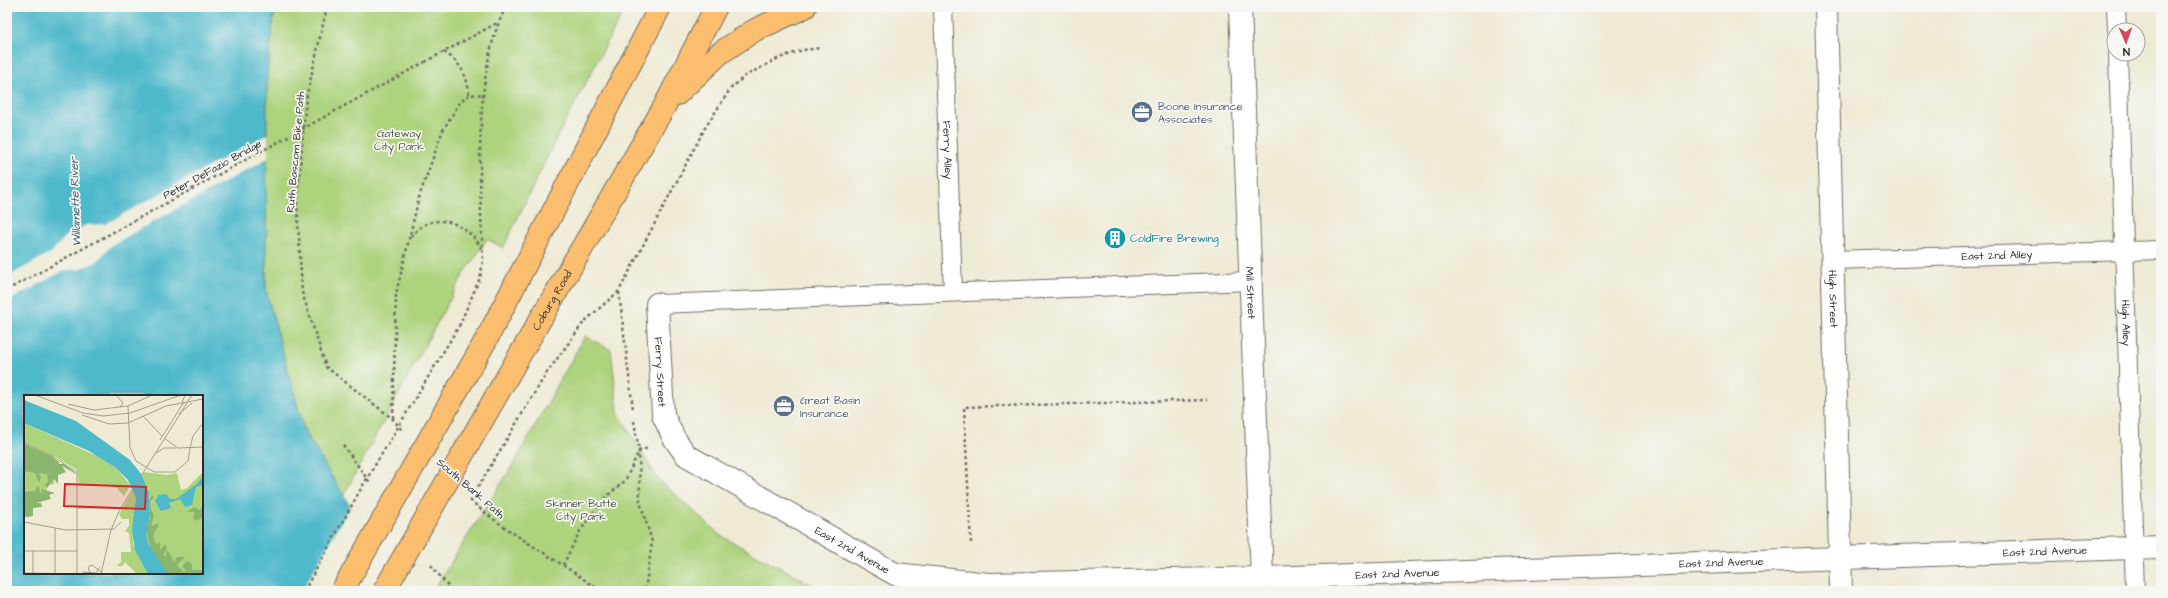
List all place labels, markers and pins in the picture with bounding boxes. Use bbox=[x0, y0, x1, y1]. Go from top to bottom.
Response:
office icon: Boone Insurance Associates bbox=[1129, 99, 1155, 125]
place label: Boone Insurance Associates bbox=[1158, 99, 1242, 127]
building icon: ColdFire Brewing bbox=[1102, 225, 1128, 251]
place label: ColdFire Brewing bbox=[1130, 231, 1219, 247]
office icon: Great Basin Insurance bbox=[771, 393, 797, 419]
place label: Great Basin Insurance bbox=[800, 393, 861, 421]

